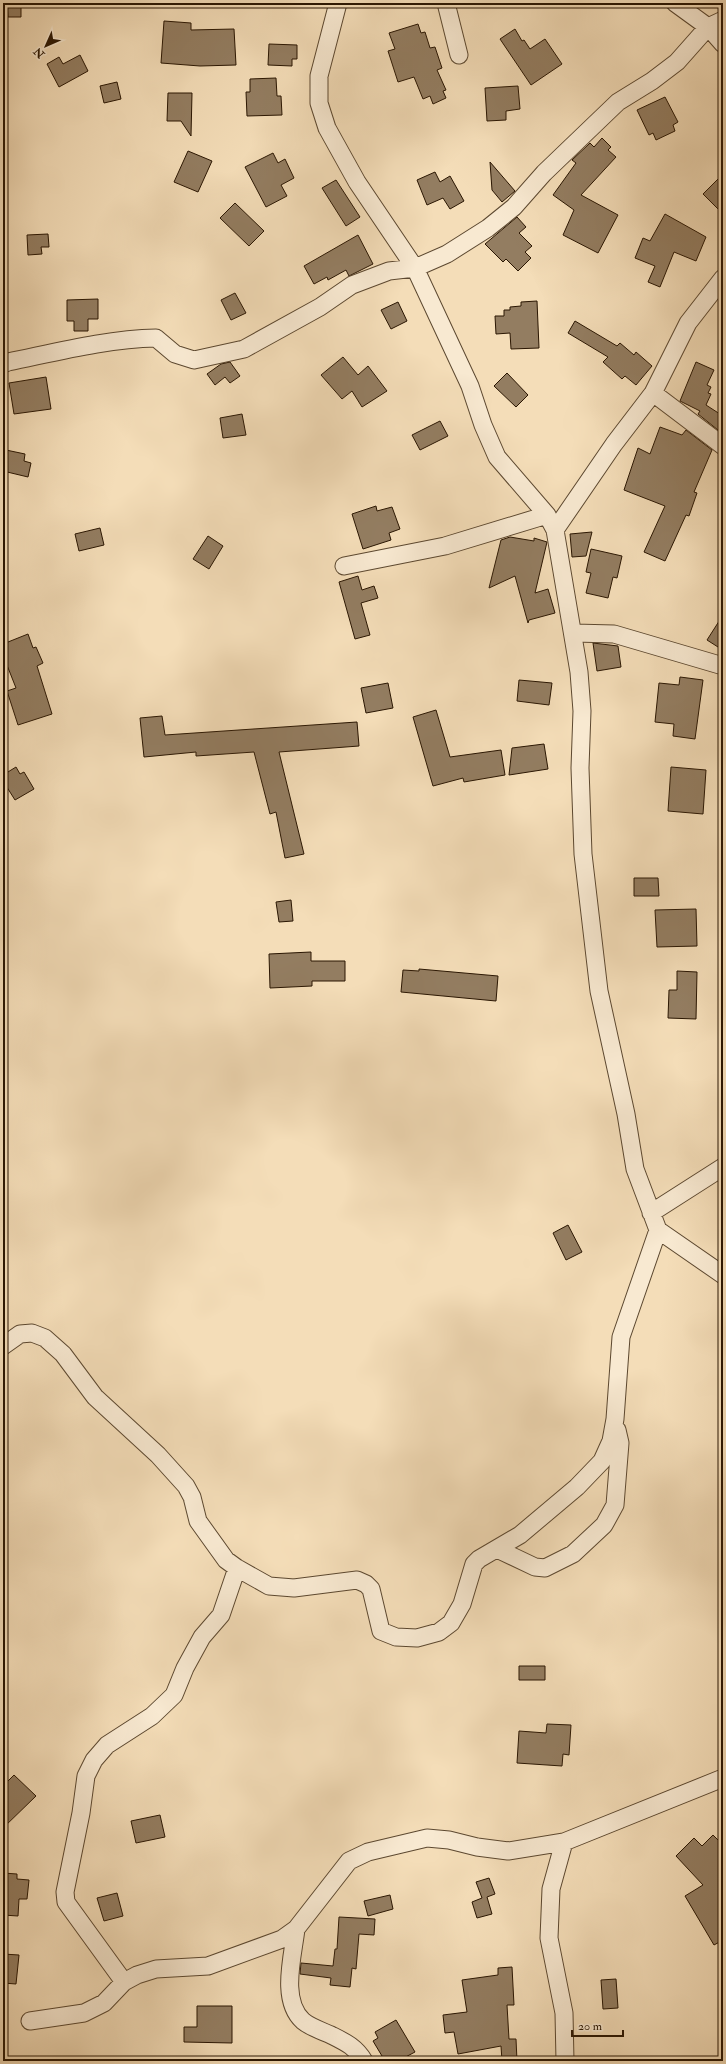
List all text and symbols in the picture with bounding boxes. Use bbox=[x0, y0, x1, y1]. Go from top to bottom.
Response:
north arrow bbox=[26, 26, 66, 66]
text: N bbox=[30, 44, 48, 62]
scale bar bbox=[572, 2012, 623, 2038]
text: 20 m bbox=[578, 2019, 603, 2034]

